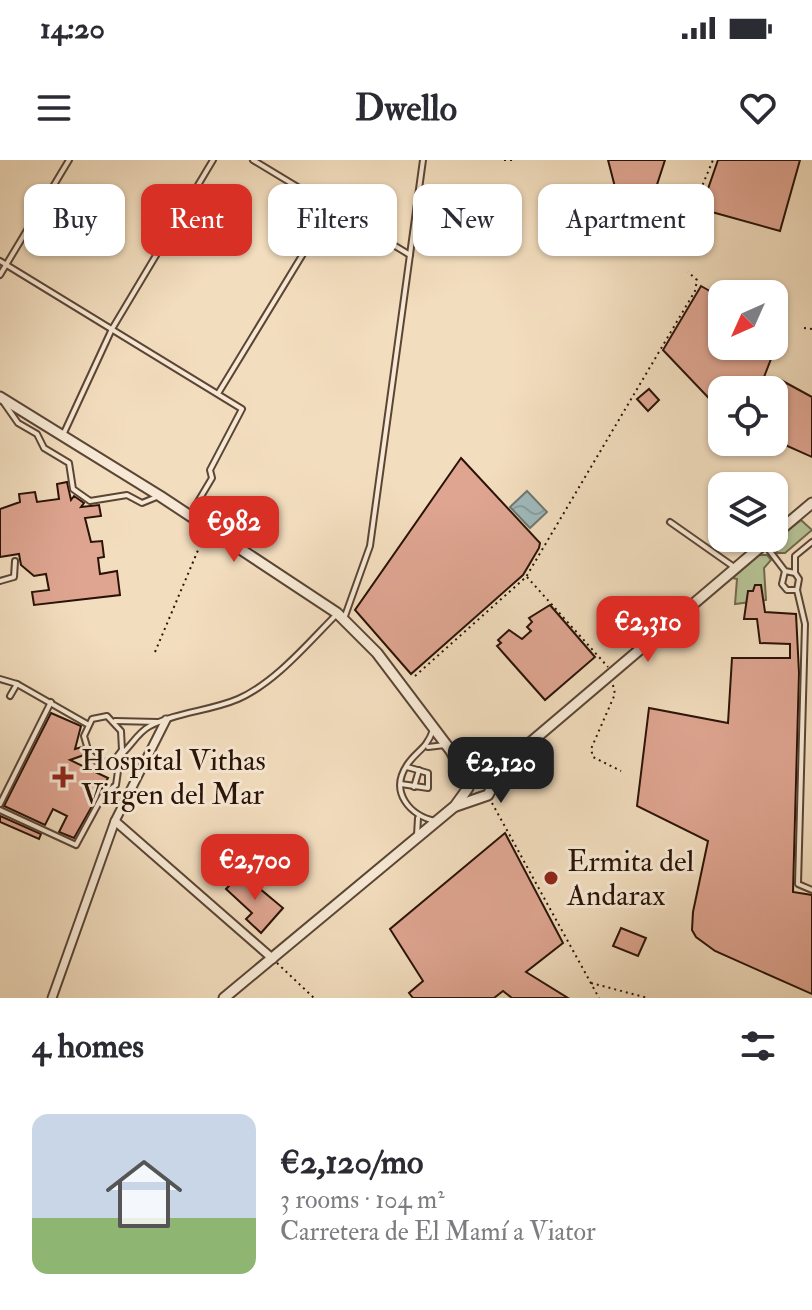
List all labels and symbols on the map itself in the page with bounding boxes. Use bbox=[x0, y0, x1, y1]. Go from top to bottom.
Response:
north arrow bbox=[708, 280, 788, 360]
pin: €982 bbox=[187, 496, 281, 564]
pin: €2,310 bbox=[583, 596, 713, 664]
pin: €2,120 bbox=[436, 737, 566, 805]
place label: Hospital Vithas Virgen del Mar bbox=[81, 742, 266, 813]
marker: Hospital Vithas Virgen del Mar bbox=[52, 766, 74, 788]
pin: €2,700 bbox=[190, 834, 320, 902]
place label: Ermita del Andarax bbox=[566, 843, 695, 914]
marker: Ermita del Andarax bbox=[542, 869, 560, 887]

